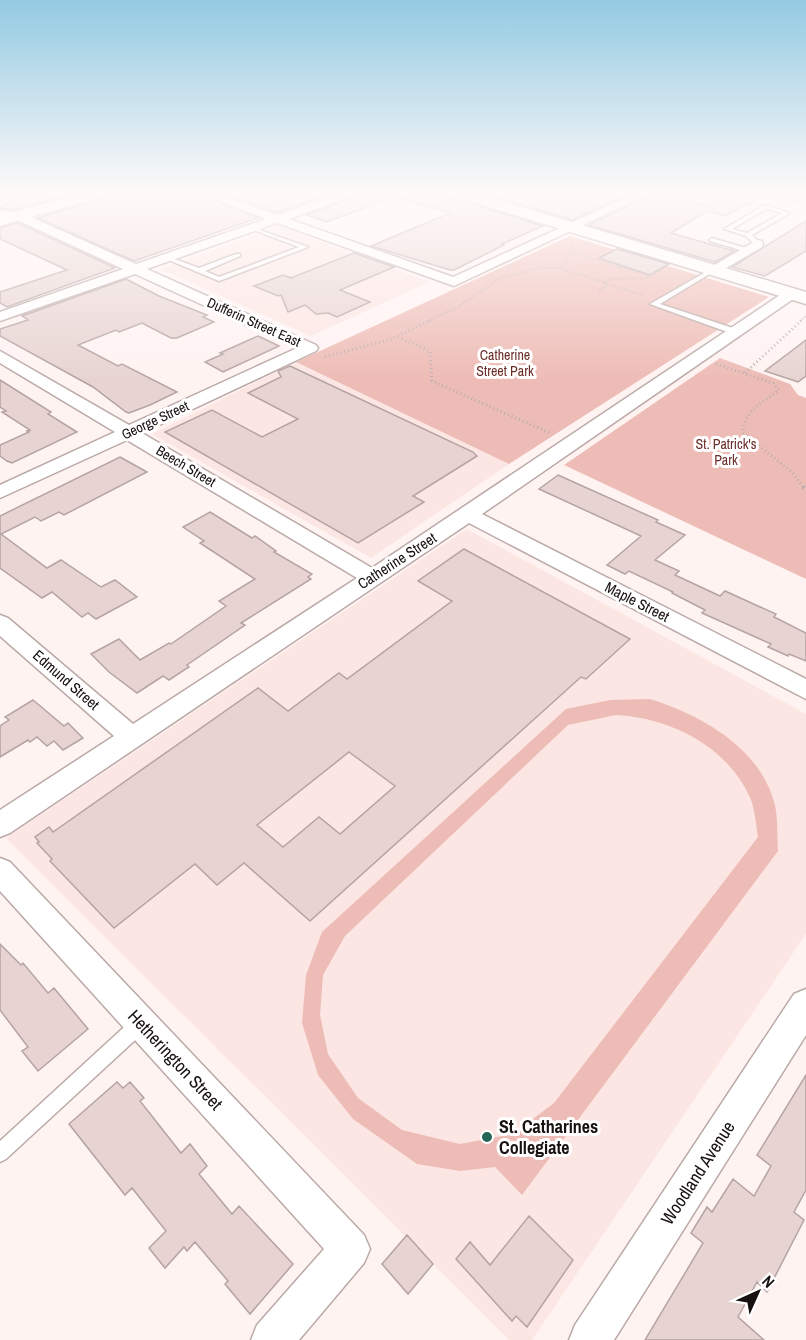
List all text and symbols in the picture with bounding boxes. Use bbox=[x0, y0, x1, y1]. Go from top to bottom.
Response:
street label: Dufferin Street East bbox=[204, 293, 304, 351]
park label: Catherine Street Park bbox=[476, 346, 534, 380]
street label: George Street bbox=[119, 397, 191, 443]
park label: St. Patrick's Park bbox=[696, 435, 757, 469]
street label: Beech Street bbox=[153, 441, 219, 491]
street label: Catherine Street bbox=[353, 527, 441, 594]
street label: Maple Street bbox=[601, 576, 674, 627]
street label: Edmund Street bbox=[28, 645, 105, 715]
street label: Hetherington Street bbox=[122, 1004, 228, 1115]
place label: St. Catharines Collegiate bbox=[499, 1114, 598, 1160]
street label: Woodland Avenue bbox=[655, 1116, 741, 1230]
marker: St. Catharines Collegiate bbox=[480, 1130, 494, 1144]
north arrow bbox=[728, 1262, 788, 1322]
text: N bbox=[757, 1270, 780, 1293]

